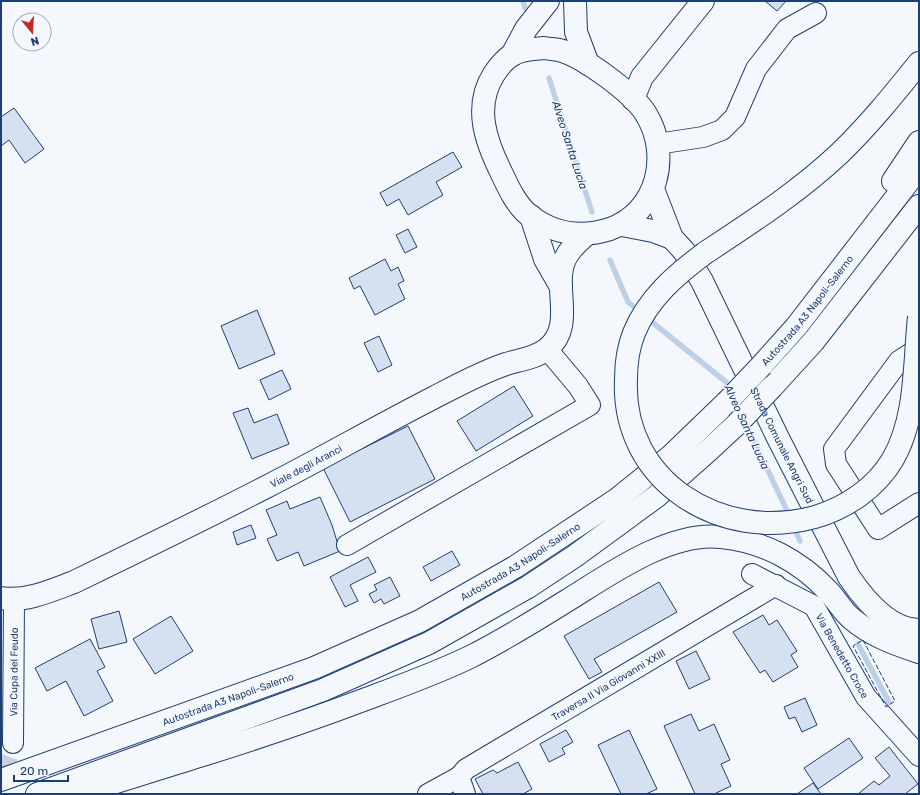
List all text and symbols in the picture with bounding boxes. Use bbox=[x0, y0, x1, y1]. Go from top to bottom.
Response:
north arrow bbox=[12, 12, 52, 52]
text: N bbox=[29, 34, 41, 48]
water label: Alveo Santa Lucia bbox=[549, 98, 590, 191]
street label: Autostrada A3 Napoli-Salerno bbox=[759, 253, 856, 368]
water label: Alveo Santa Lucia bbox=[721, 382, 772, 472]
street label: Strada Comunale Angri Sud bbox=[747, 386, 815, 506]
street label: Viale degli Aranci bbox=[269, 443, 344, 491]
street label: Autostrada A3 Napoli-Salerno bbox=[459, 520, 583, 604]
street label: Via Benedetto Croce bbox=[813, 612, 871, 701]
street label: Via Cupa del Feudo bbox=[8, 627, 21, 717]
street label: Traversa II Via Giovanni XXIII bbox=[550, 647, 668, 724]
street label: Autostrada A3 Napoli-Salerno bbox=[161, 671, 296, 729]
scale bar bbox=[14, 757, 68, 783]
text: 20 m bbox=[20, 764, 48, 778]

